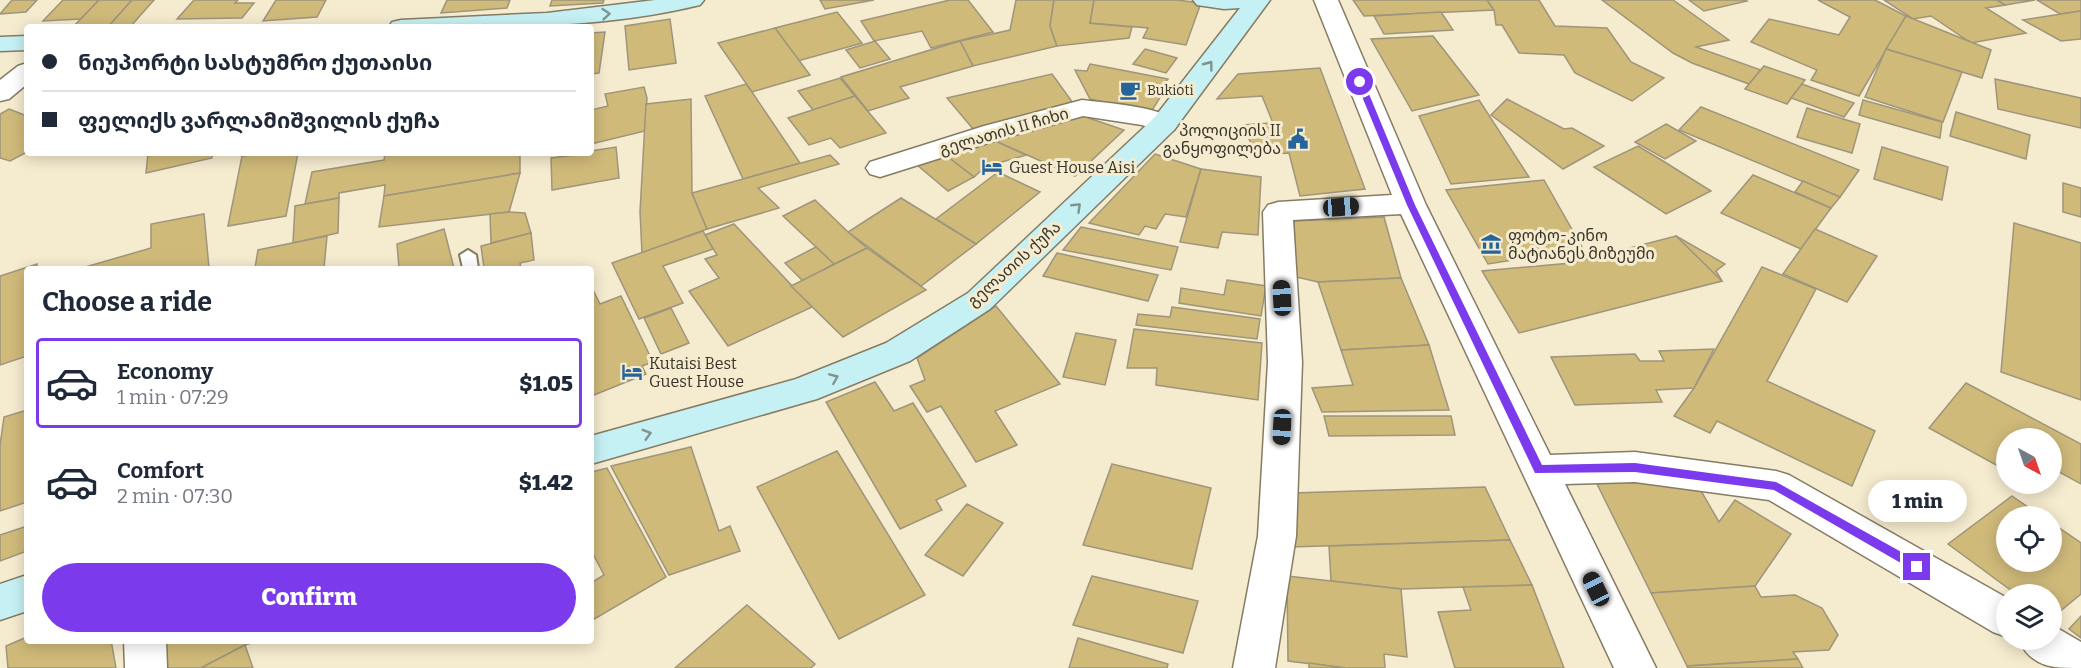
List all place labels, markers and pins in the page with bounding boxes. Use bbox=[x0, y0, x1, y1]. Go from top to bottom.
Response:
cafe icon: Bukioti bbox=[1118, 78, 1142, 102]
place label: Bukioti bbox=[1147, 82, 1194, 99]
place label: პოლიციის II განყოფილება bbox=[1163, 121, 1281, 159]
public building icon: პოლიციის II განყოფილება bbox=[1286, 127, 1310, 151]
hotel icon: Guest House Aisi bbox=[980, 155, 1004, 179]
place label: Guest House Aisi bbox=[1009, 158, 1136, 177]
place label: ფოტო-კინო მატიანეს მიზეუმი bbox=[1508, 226, 1655, 263]
museum icon: ფოტო-კინო მატიანეს მიზეუმი bbox=[1479, 232, 1503, 256]
place label: Kutaisi Best Guest House bbox=[649, 354, 744, 391]
hotel icon: Kutaisi Best Guest House bbox=[620, 360, 644, 384]

